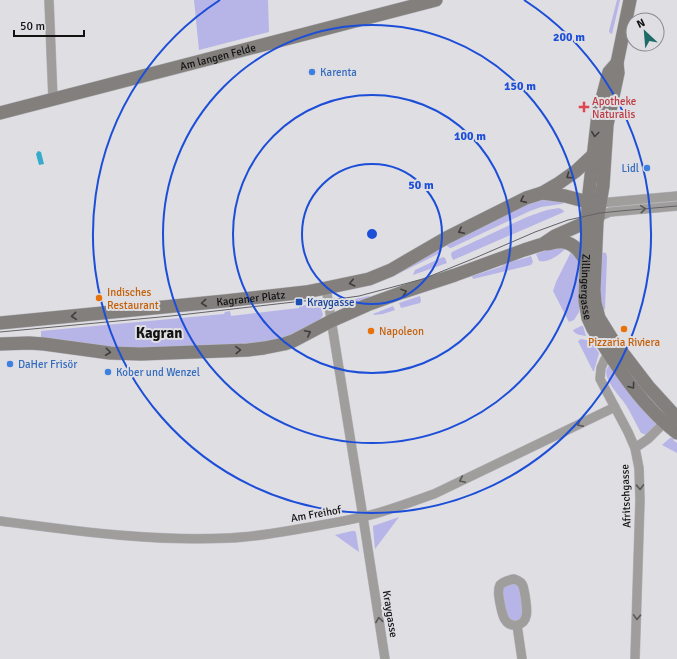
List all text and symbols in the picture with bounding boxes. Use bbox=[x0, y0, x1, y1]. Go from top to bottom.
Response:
scale bar bbox=[14, 12, 84, 38]
north arrow bbox=[625, 12, 665, 52]
text: N bbox=[635, 16, 647, 31]
text: 50 m bbox=[20, 19, 45, 34]
text: 200 m bbox=[553, 30, 585, 45]
street label: Am langen Felde bbox=[178, 40, 257, 73]
place label: Karenta bbox=[320, 66, 357, 79]
marker: Karenta bbox=[307, 67, 317, 77]
text: 150 m bbox=[504, 79, 536, 94]
place label: Apotheke Naturalis bbox=[592, 95, 636, 121]
marker: Apotheke Naturalis bbox=[579, 102, 589, 112]
text: 100 m bbox=[454, 129, 486, 144]
one-way arrow bbox=[591, 131, 600, 138]
place label: Lidl bbox=[621, 162, 639, 175]
marker: Lidl bbox=[642, 163, 652, 173]
one-way arrow bbox=[566, 171, 573, 179]
text: 50 m bbox=[408, 178, 434, 193]
one-way arrow bbox=[520, 195, 527, 203]
one-way arrow bbox=[640, 204, 646, 213]
one-way arrow bbox=[458, 226, 465, 234]
centre of rings bbox=[365, 227, 379, 241]
street label: Zillingergasse bbox=[578, 254, 595, 321]
one-way arrow bbox=[349, 278, 355, 286]
place label: Indisches Restaurant bbox=[107, 286, 159, 312]
street label: Kagraner Platz bbox=[216, 288, 286, 308]
one-way arrow bbox=[400, 288, 407, 297]
marker: Indisches Restaurant bbox=[94, 293, 104, 303]
place label: Kraygasse bbox=[307, 296, 355, 309]
marker: Kraygasse bbox=[294, 297, 304, 307]
one-way arrow bbox=[201, 299, 207, 308]
one-way arrow bbox=[71, 311, 77, 320]
district label: Kagran bbox=[136, 324, 182, 342]
marker: Pizzaria Riviera bbox=[619, 324, 629, 334]
place label: Napoleon bbox=[379, 325, 424, 338]
marker: Napoleon bbox=[366, 326, 376, 336]
one-way arrow bbox=[303, 330, 311, 338]
place label: Pizzaria Riviera bbox=[588, 336, 661, 349]
one-way arrow bbox=[235, 346, 241, 355]
one-way arrow bbox=[105, 348, 111, 357]
place label: DaHer Frisör bbox=[18, 358, 77, 371]
marker: DaHer Frisör bbox=[5, 359, 15, 369]
place label: Kober und Wenzel bbox=[116, 366, 200, 379]
marker: Kober und Wenzel bbox=[103, 367, 113, 377]
one-way arrow bbox=[627, 381, 634, 388]
one-way arrow bbox=[576, 419, 584, 427]
street label: Afritschgasse bbox=[618, 464, 634, 528]
one-way arrow bbox=[459, 475, 467, 483]
one-way arrow bbox=[636, 484, 644, 490]
street label: Am Freihof bbox=[290, 503, 344, 525]
street label: Kraygasse bbox=[380, 590, 400, 638]
one-way arrow bbox=[633, 614, 641, 620]
one-way arrow bbox=[375, 617, 384, 624]

